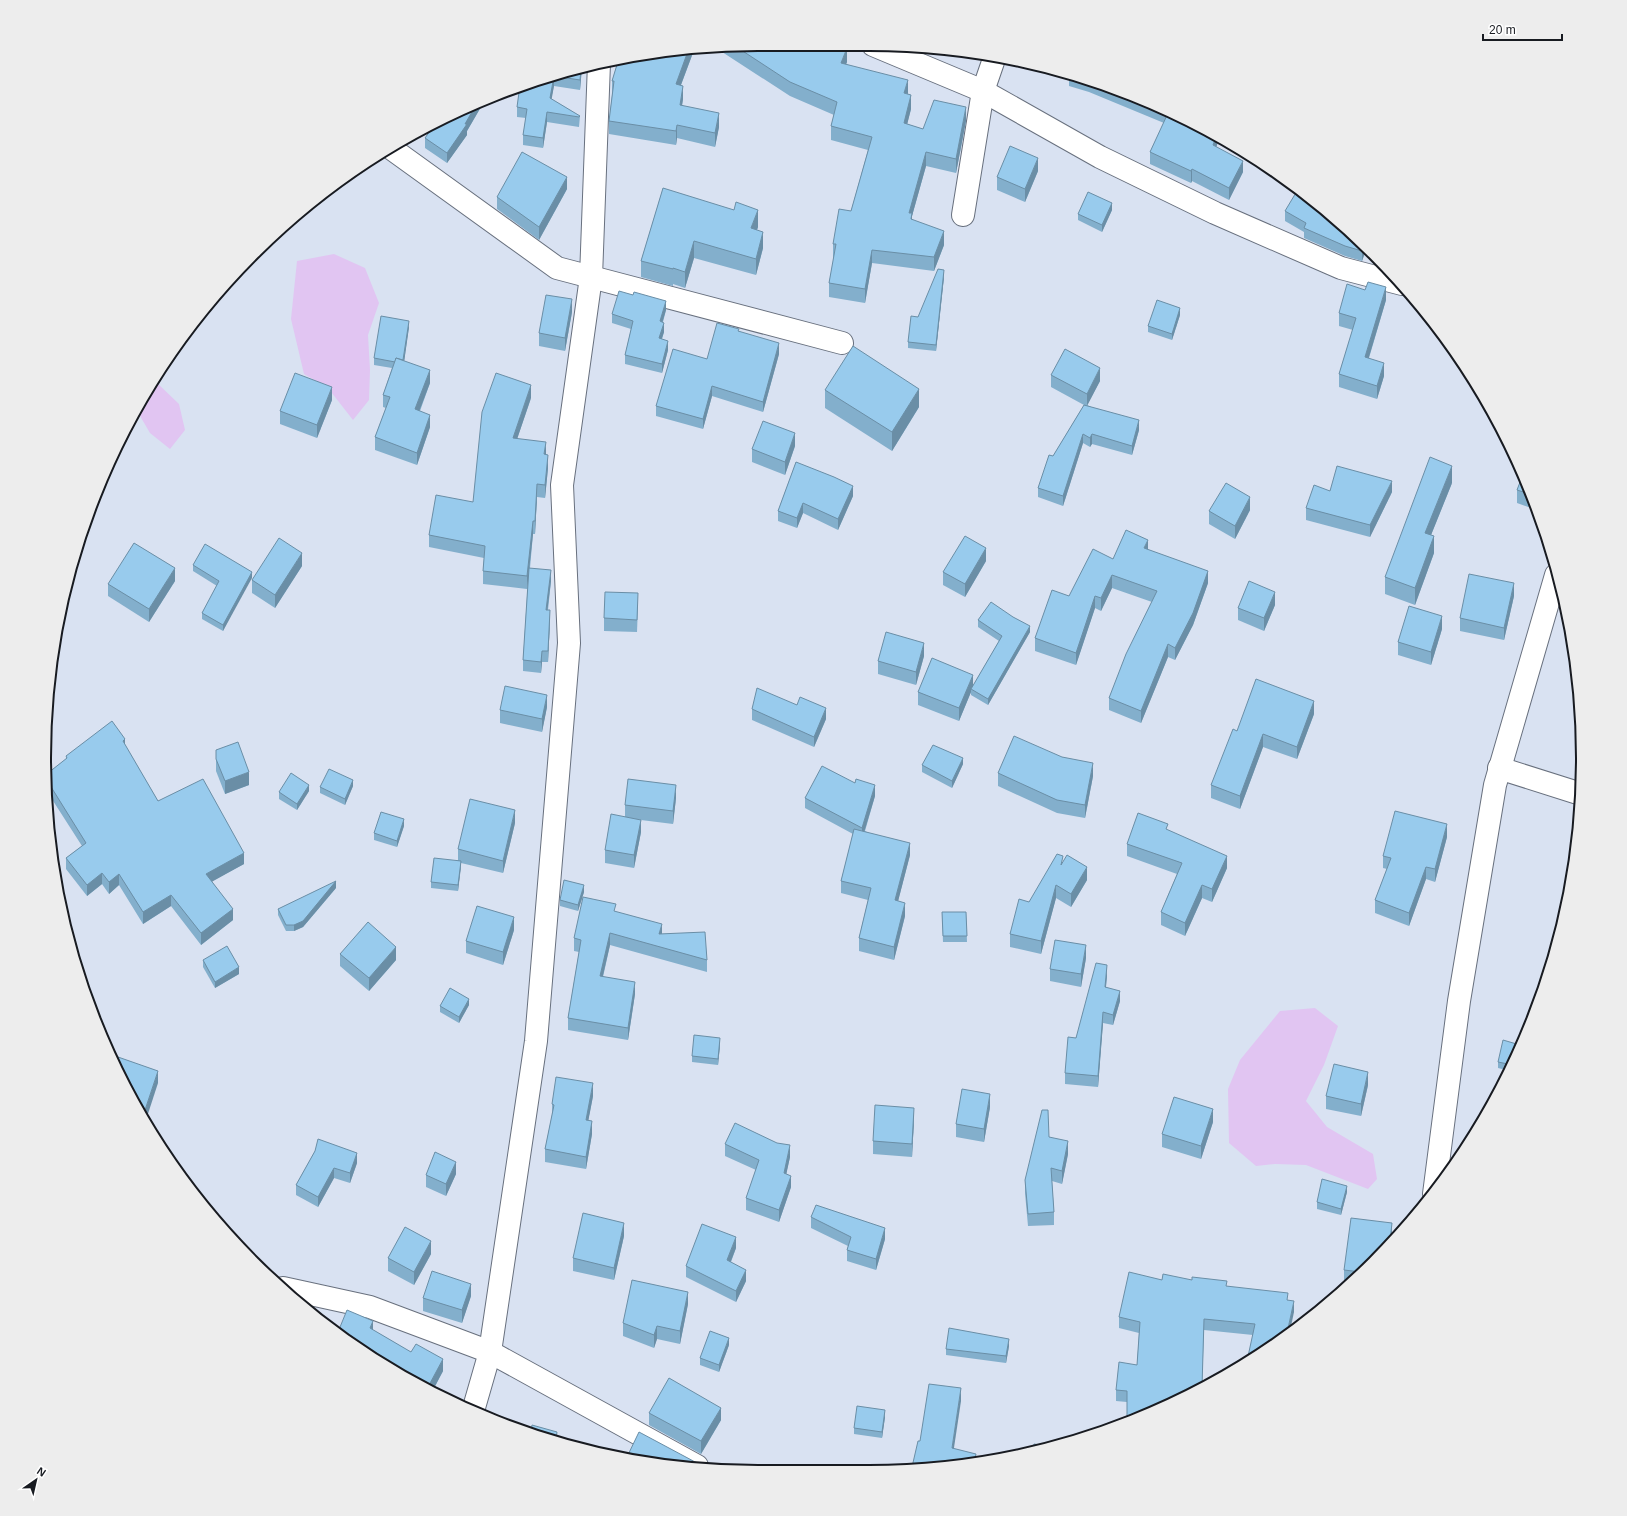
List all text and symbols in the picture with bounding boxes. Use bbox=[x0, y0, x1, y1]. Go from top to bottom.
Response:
scale bar bbox=[1483, 16, 1562, 42]
text: 20 m bbox=[1489, 23, 1516, 37]
north arrow bbox=[16, 1460, 56, 1500]
text: N bbox=[35, 1465, 48, 1479]

